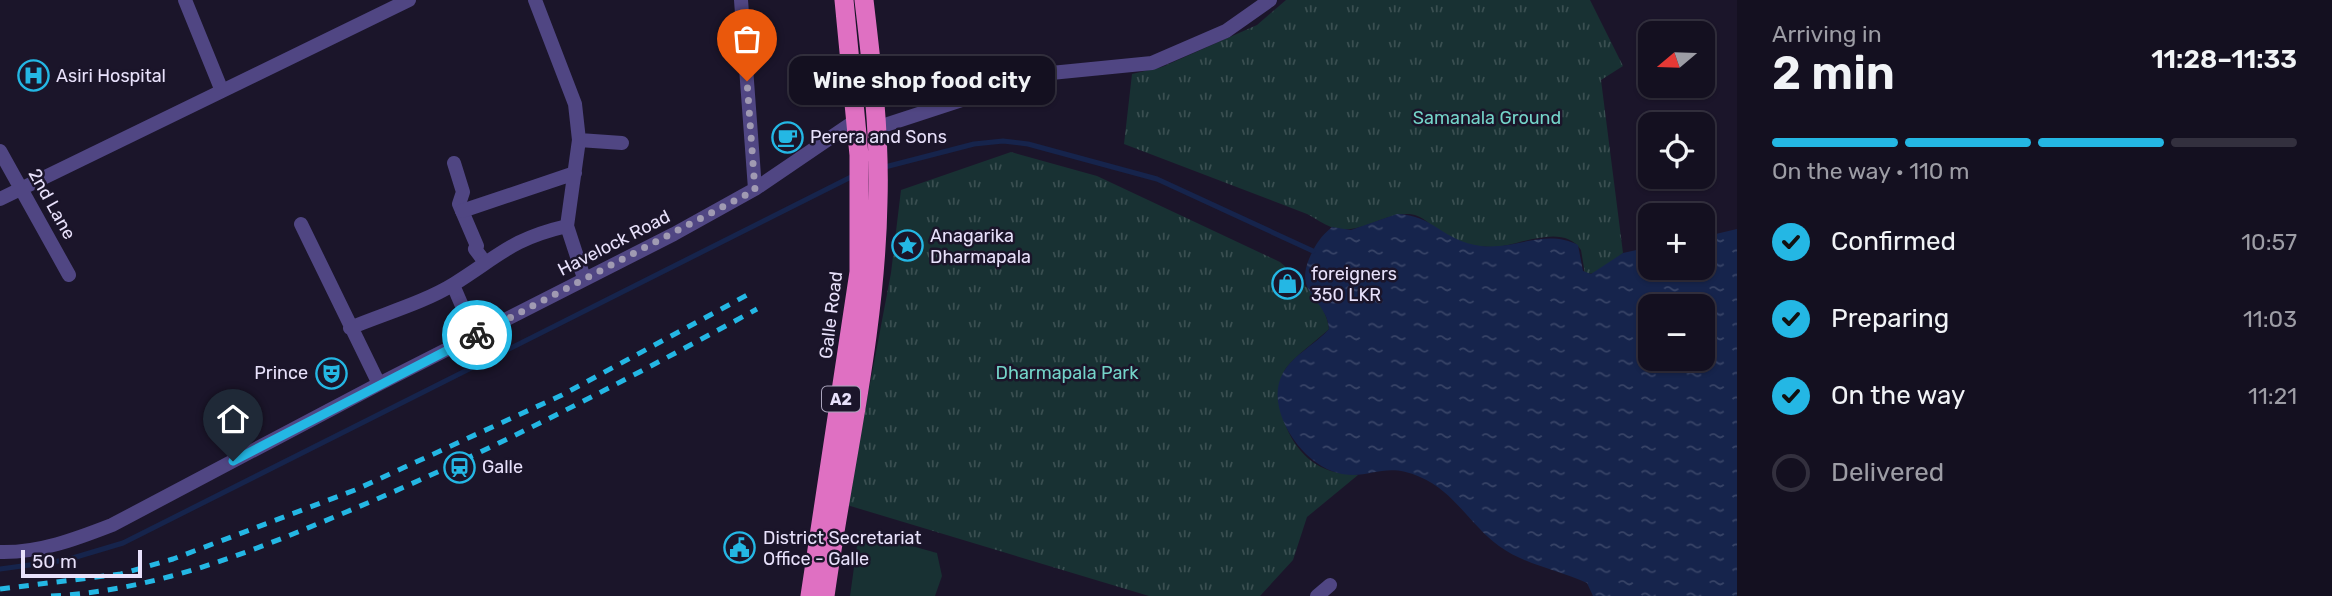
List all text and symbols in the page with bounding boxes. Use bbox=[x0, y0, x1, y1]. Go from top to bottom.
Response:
pin bbox=[717, 9, 777, 81]
icon: bag bbox=[728, 20, 766, 58]
text: Arriving in bbox=[1772, 20, 1882, 48]
north arrow bbox=[1638, 21, 1715, 98]
map controls bbox=[1638, 21, 1715, 371]
text: 11:28–11:33 bbox=[2151, 44, 2297, 75]
text: 2 min bbox=[1772, 46, 1895, 101]
callout: Wine shop food city bbox=[789, 56, 1055, 106]
hospital icon: Asiri Hospital bbox=[16, 59, 50, 93]
place label: Asiri Hospital bbox=[56, 65, 166, 87]
text: Wine shop food city bbox=[813, 66, 1031, 94]
park label: Samanala Ground bbox=[1413, 107, 1561, 129]
button: locate bbox=[1638, 112, 1715, 189]
cafe icon: Perera and Sons bbox=[770, 120, 804, 154]
place label: Perera and Sons bbox=[810, 126, 947, 148]
text: On the way · 110 m bbox=[1772, 157, 1970, 185]
street label: 2nd Lane bbox=[24, 165, 80, 243]
button: + bbox=[1638, 203, 1715, 280]
street label: Havelock Road bbox=[554, 205, 674, 281]
icon: check bbox=[1772, 223, 1810, 261]
place label: Anagarika Dharmapala bbox=[930, 225, 1031, 268]
text: Confirmed bbox=[1831, 226, 1956, 257]
text: 10:57 bbox=[2241, 228, 2297, 256]
place icon: Anagarika Dharmapala bbox=[890, 229, 924, 263]
place label: foreigners 350 LKR bbox=[1311, 263, 1397, 306]
shop icon: foreigners 350 LKR bbox=[1271, 267, 1305, 301]
street label: Galle Road bbox=[815, 270, 847, 360]
button: − bbox=[1638, 294, 1715, 371]
courier bbox=[442, 300, 512, 370]
icon: check bbox=[1772, 300, 1810, 338]
text: Preparing bbox=[1831, 303, 1949, 334]
text: 11:03 bbox=[2243, 305, 2297, 333]
icon: bike bbox=[458, 316, 496, 354]
theatre icon: Prince bbox=[314, 356, 348, 390]
place label: Prince bbox=[254, 362, 308, 384]
park label: Dharmapala Park bbox=[996, 362, 1139, 384]
icon: check bbox=[1772, 377, 1810, 415]
text: On the way bbox=[1831, 380, 1965, 411]
text: 11:21 bbox=[2248, 382, 2297, 410]
road number: A2 bbox=[822, 386, 860, 412]
pin bbox=[203, 389, 263, 461]
icon: home bbox=[214, 400, 252, 438]
station icon: Galle bbox=[442, 450, 476, 484]
place label: Galle bbox=[482, 456, 523, 478]
text: Delivered bbox=[1831, 457, 1944, 488]
place label: District Secretariat Office - Galle bbox=[763, 527, 922, 570]
public building icon: District Secretariat Office - Galle bbox=[723, 531, 757, 565]
scale bar bbox=[21, 547, 142, 579]
text: 50 m bbox=[32, 550, 77, 573]

